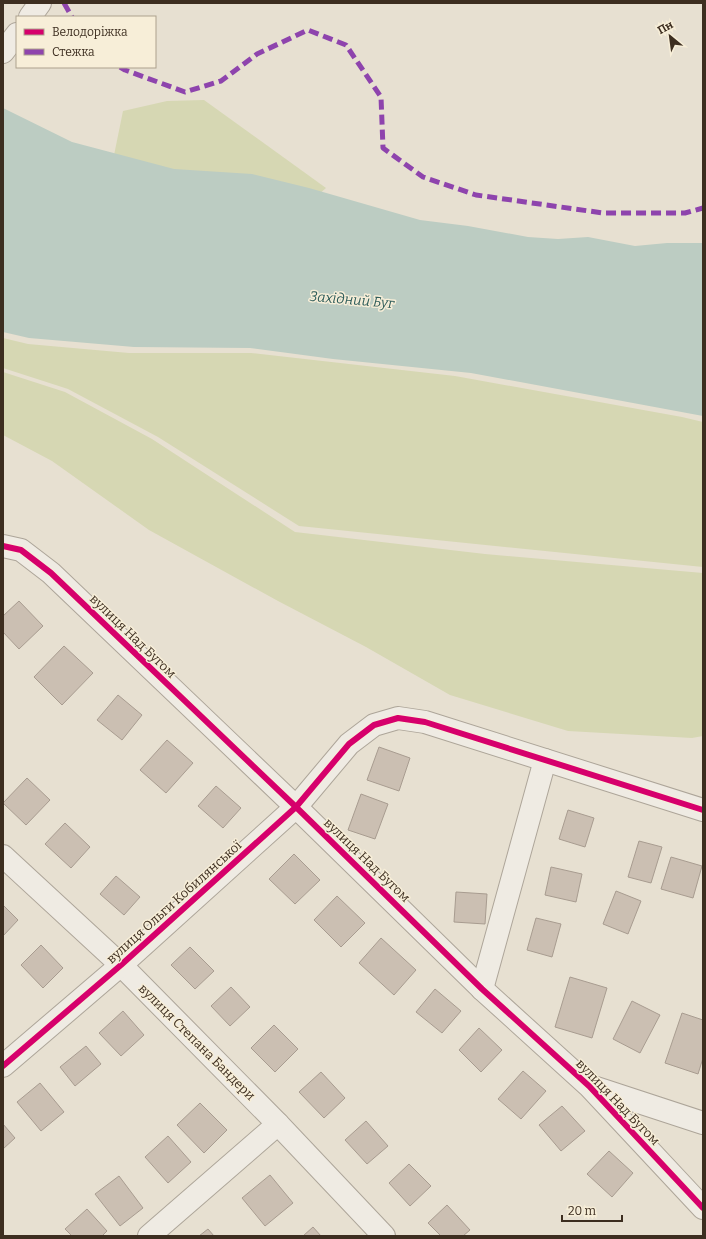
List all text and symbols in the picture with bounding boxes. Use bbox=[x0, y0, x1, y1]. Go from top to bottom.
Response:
legend bbox=[16, 16, 156, 68]
north arrow bbox=[650, 16, 690, 56]
text: Пн bbox=[655, 18, 676, 37]
text: Велодоріжка bbox=[52, 25, 128, 39]
text: Стежка bbox=[52, 45, 95, 59]
water label: Західний Буг bbox=[309, 288, 396, 312]
street label: вулиця Над Бугом bbox=[87, 591, 179, 681]
street label: вулиця Над Бугом bbox=[321, 815, 413, 905]
street label: вулиця Ольги Кобилянської bbox=[104, 837, 245, 967]
street label: вулиця Степана Бандери bbox=[136, 981, 259, 1104]
street label: вулиця Над Бугом bbox=[573, 1056, 663, 1148]
scale bar bbox=[562, 1197, 622, 1223]
text: 20 m bbox=[568, 1204, 597, 1218]

